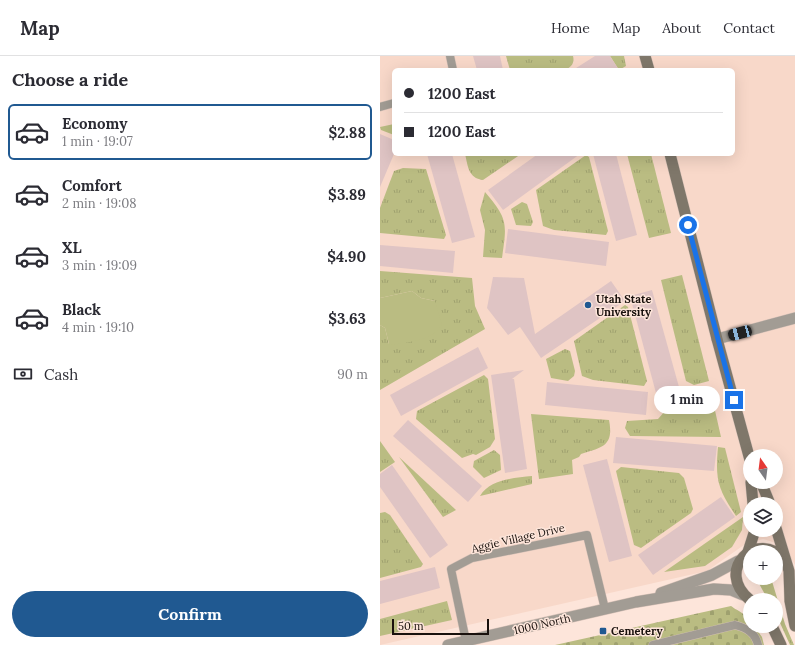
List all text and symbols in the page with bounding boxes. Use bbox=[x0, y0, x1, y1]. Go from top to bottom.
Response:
text: Map bbox=[20, 16, 60, 40]
text: Home bbox=[551, 19, 590, 37]
text: Map bbox=[612, 19, 640, 37]
text: About bbox=[662, 19, 701, 37]
text: Contact bbox=[723, 19, 775, 37]
text: Choose a ride bbox=[12, 68, 128, 91]
text: 1200 East bbox=[428, 84, 496, 103]
icon: car bbox=[14, 114, 50, 150]
text: Economy bbox=[62, 114, 127, 133]
text: 1200 East bbox=[428, 122, 496, 141]
text: $2.88 bbox=[329, 123, 366, 142]
text: 1 min · 19:07 bbox=[62, 133, 133, 150]
icon: car bbox=[14, 176, 50, 212]
text: Comfort bbox=[62, 176, 122, 195]
text: $3.89 bbox=[328, 185, 366, 204]
text: 2 min · 19:08 bbox=[62, 195, 137, 212]
route start bbox=[679, 216, 697, 234]
icon: car bbox=[14, 238, 50, 274]
text: XL bbox=[62, 238, 82, 257]
text: $4.90 bbox=[327, 247, 366, 266]
text: 3 min · 19:09 bbox=[62, 257, 137, 274]
place label: Utah State University bbox=[596, 292, 652, 319]
icon: car bbox=[14, 300, 50, 336]
text: Black bbox=[62, 300, 101, 319]
marker: Utah State University bbox=[583, 300, 593, 310]
text: $3.63 bbox=[328, 309, 366, 328]
text: 4 min · 19:10 bbox=[62, 319, 134, 336]
car bbox=[727, 324, 753, 342]
icon: cash bbox=[12, 363, 34, 385]
text: Cash bbox=[44, 365, 78, 384]
text: 90 m bbox=[337, 366, 368, 383]
callout: 1 min bbox=[654, 386, 720, 414]
text: 1 min bbox=[670, 391, 704, 408]
route end bbox=[725, 391, 743, 409]
north arrow bbox=[743, 449, 783, 489]
map controls bbox=[743, 449, 783, 633]
button: layers bbox=[743, 497, 783, 537]
street label: Aggie Village Drive bbox=[469, 520, 566, 556]
button: + bbox=[743, 545, 783, 585]
button: Confirm bbox=[12, 591, 368, 637]
button: − bbox=[743, 593, 783, 633]
street label: 1000 North bbox=[512, 611, 572, 637]
scale bar bbox=[392, 617, 489, 636]
text: 50 m bbox=[398, 619, 424, 633]
place label: Cemetery bbox=[611, 624, 663, 638]
marker: Cemetery bbox=[598, 626, 608, 636]

